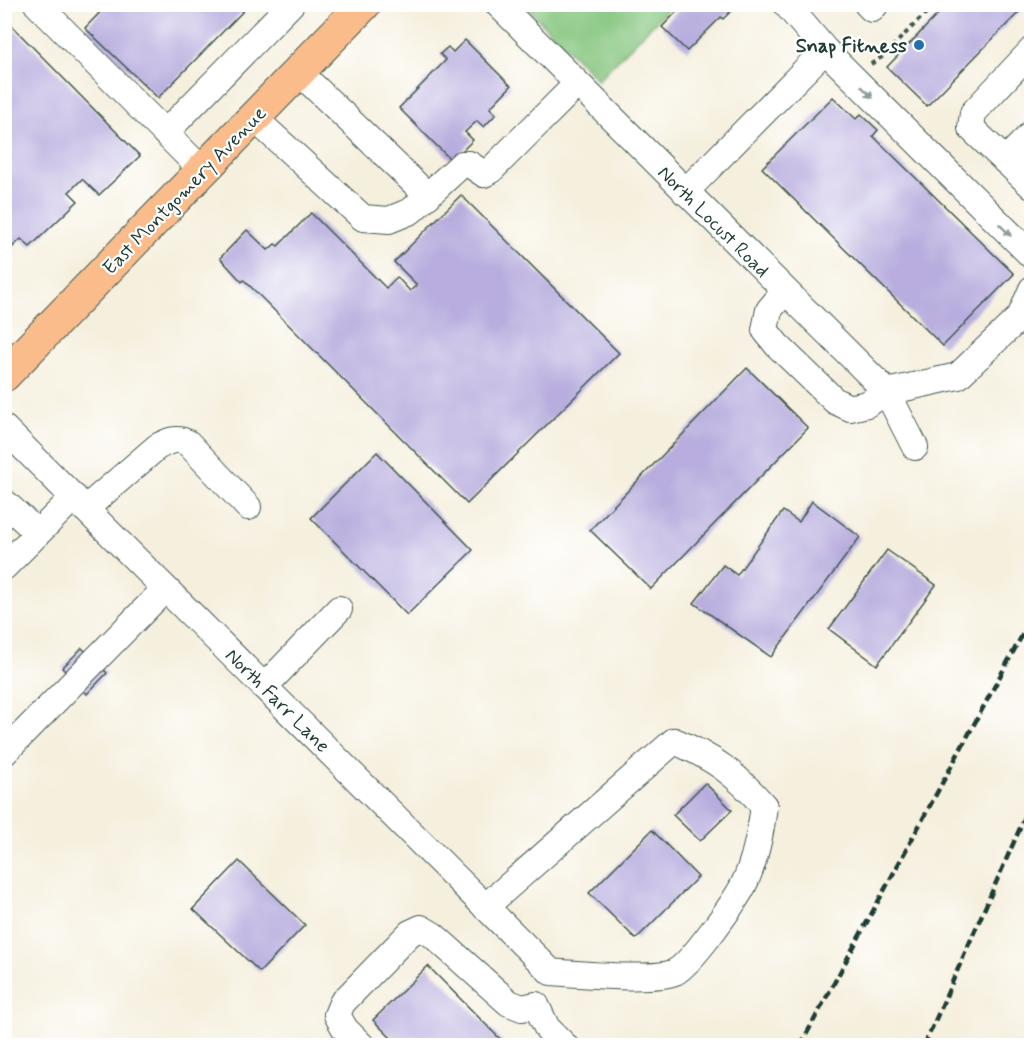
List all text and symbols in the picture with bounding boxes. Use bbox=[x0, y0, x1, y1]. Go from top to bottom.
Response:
place label: Snap Fitness bbox=[796, 33, 907, 60]
marker: Snap Fitness bbox=[912, 38, 926, 52]
one-way arrow bbox=[859, 84, 873, 98]
street label: East Montgomery Avenue bbox=[97, 101, 273, 281]
street label: North Locust Road bbox=[651, 160, 775, 284]
one-way arrow bbox=[997, 222, 1011, 236]
street label: North Farr Lane bbox=[219, 643, 335, 759]

